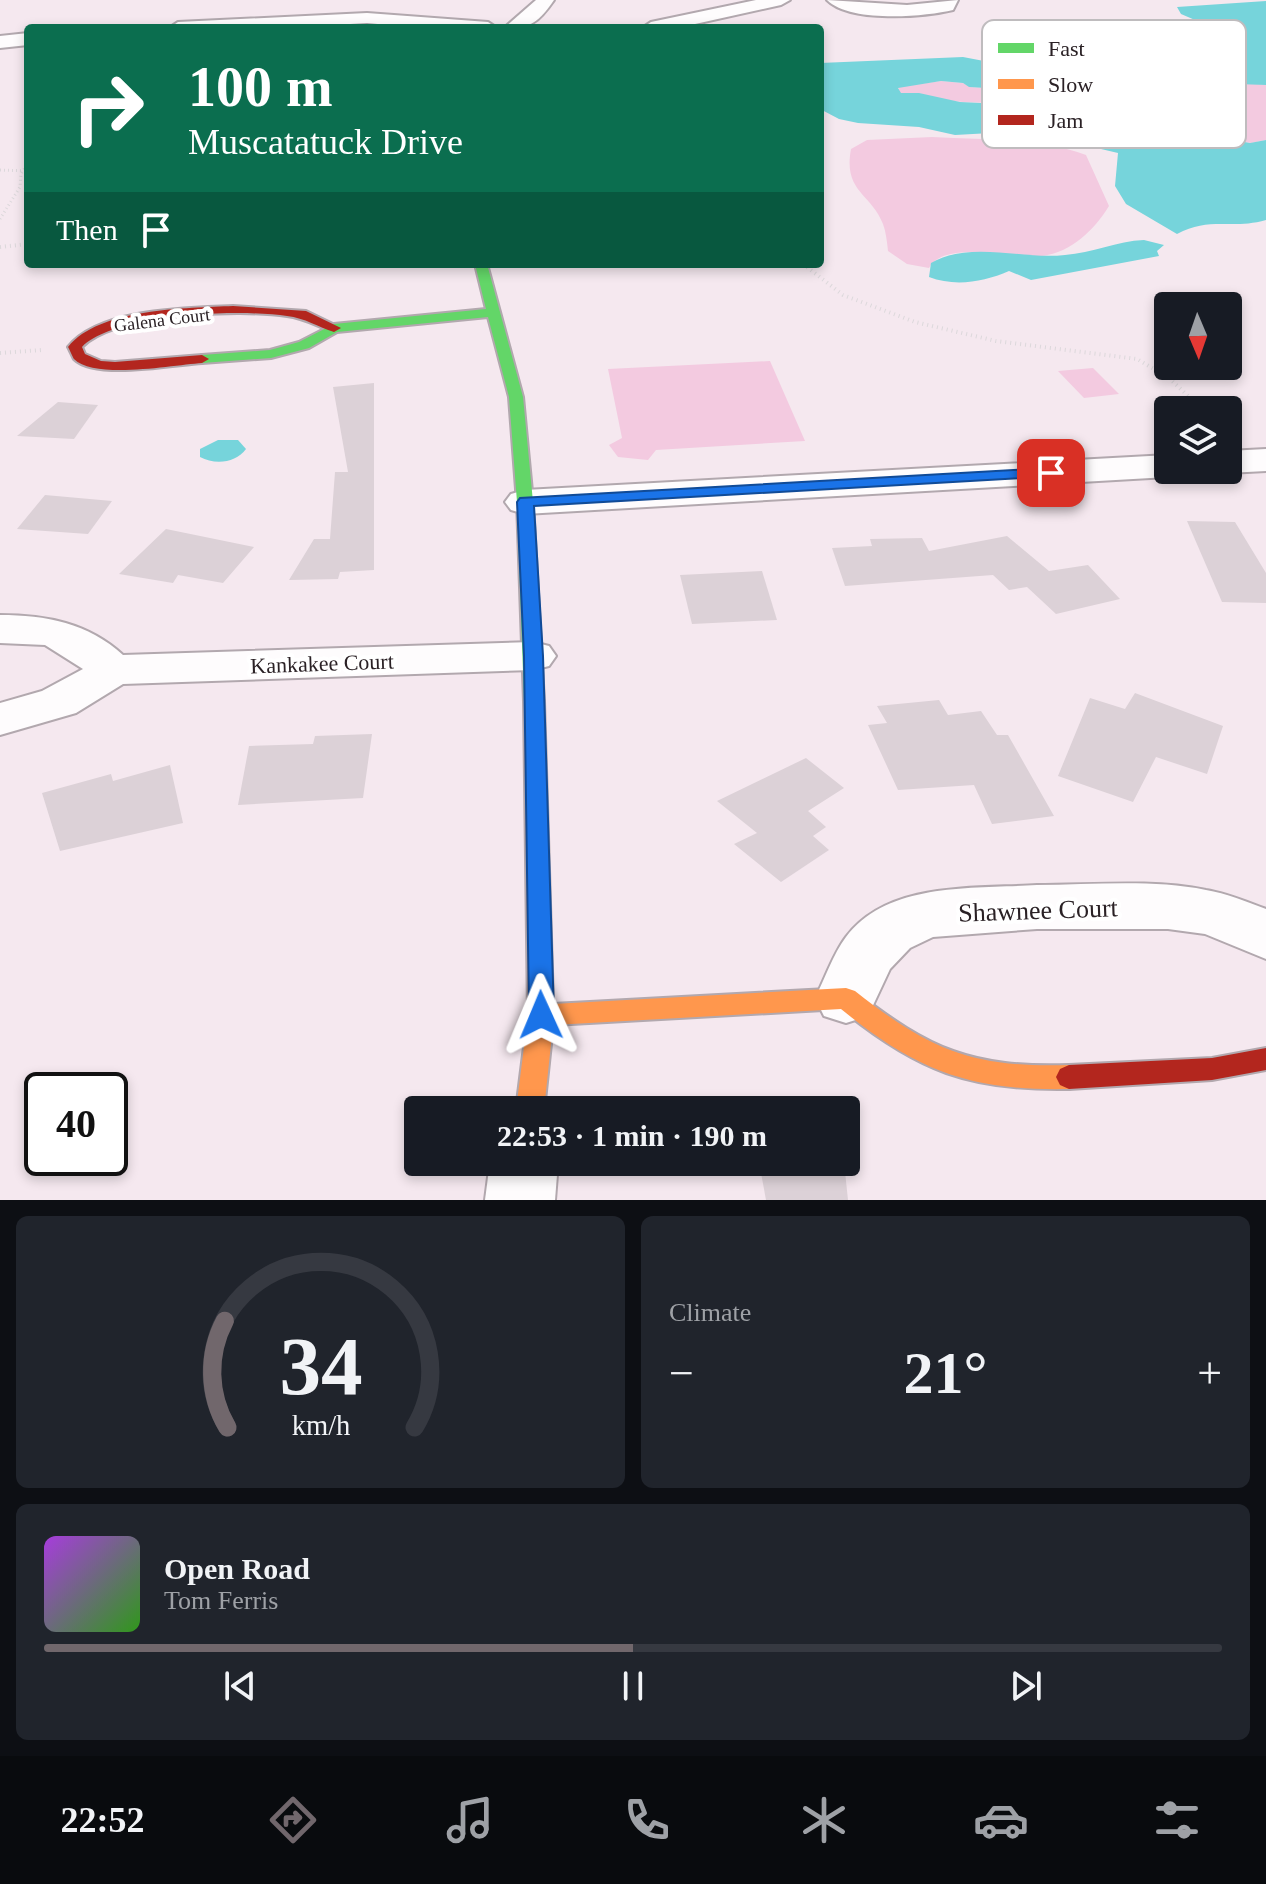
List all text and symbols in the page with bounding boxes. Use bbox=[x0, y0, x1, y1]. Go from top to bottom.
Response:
legend bbox=[982, 20, 1246, 148]
text: Fast bbox=[1048, 36, 1085, 61]
icon: right bbox=[56, 56, 160, 160]
text: 100 m bbox=[188, 56, 333, 118]
text: Slow bbox=[1048, 72, 1093, 97]
text: Jam bbox=[1048, 108, 1083, 133]
text: Muscatatuck Drive bbox=[188, 122, 463, 162]
icon: arrive bbox=[134, 208, 178, 252]
text: Then bbox=[56, 213, 118, 246]
north arrow bbox=[1154, 292, 1242, 380]
map controls bbox=[1154, 292, 1242, 484]
street label: Galena Court bbox=[113, 304, 211, 336]
button: layers bbox=[1154, 396, 1242, 484]
pin bbox=[1017, 439, 1085, 507]
icon: arrive bbox=[1029, 451, 1073, 495]
street label: Kankakee Court bbox=[250, 649, 394, 678]
street label: Shawnee Court bbox=[958, 893, 1119, 928]
position arrow bbox=[499, 973, 583, 1057]
speed limit sign: 40 bbox=[24, 1072, 128, 1176]
text: 22:53 · 1 min · 190 m bbox=[497, 1119, 767, 1152]
text: Climate bbox=[669, 1298, 751, 1327]
text: 34 bbox=[279, 1320, 362, 1412]
text: 21° bbox=[904, 1340, 988, 1406]
text: − bbox=[669, 1349, 694, 1398]
text: + bbox=[1197, 1349, 1222, 1398]
text: km/h bbox=[291, 1410, 350, 1441]
text: Open Road bbox=[164, 1552, 310, 1585]
text: Tom Ferris bbox=[164, 1586, 278, 1615]
icon: previous bbox=[218, 1664, 262, 1708]
icon: pause bbox=[611, 1664, 655, 1708]
icon: next bbox=[1004, 1664, 1048, 1708]
icon: directions bbox=[265, 1792, 321, 1848]
icon: music bbox=[442, 1792, 498, 1848]
icon: phone bbox=[619, 1792, 675, 1848]
icon: climate bbox=[796, 1792, 852, 1848]
icon: car bbox=[973, 1792, 1029, 1848]
icon: filters bbox=[1149, 1792, 1205, 1848]
text: 22:52 bbox=[60, 1800, 144, 1840]

